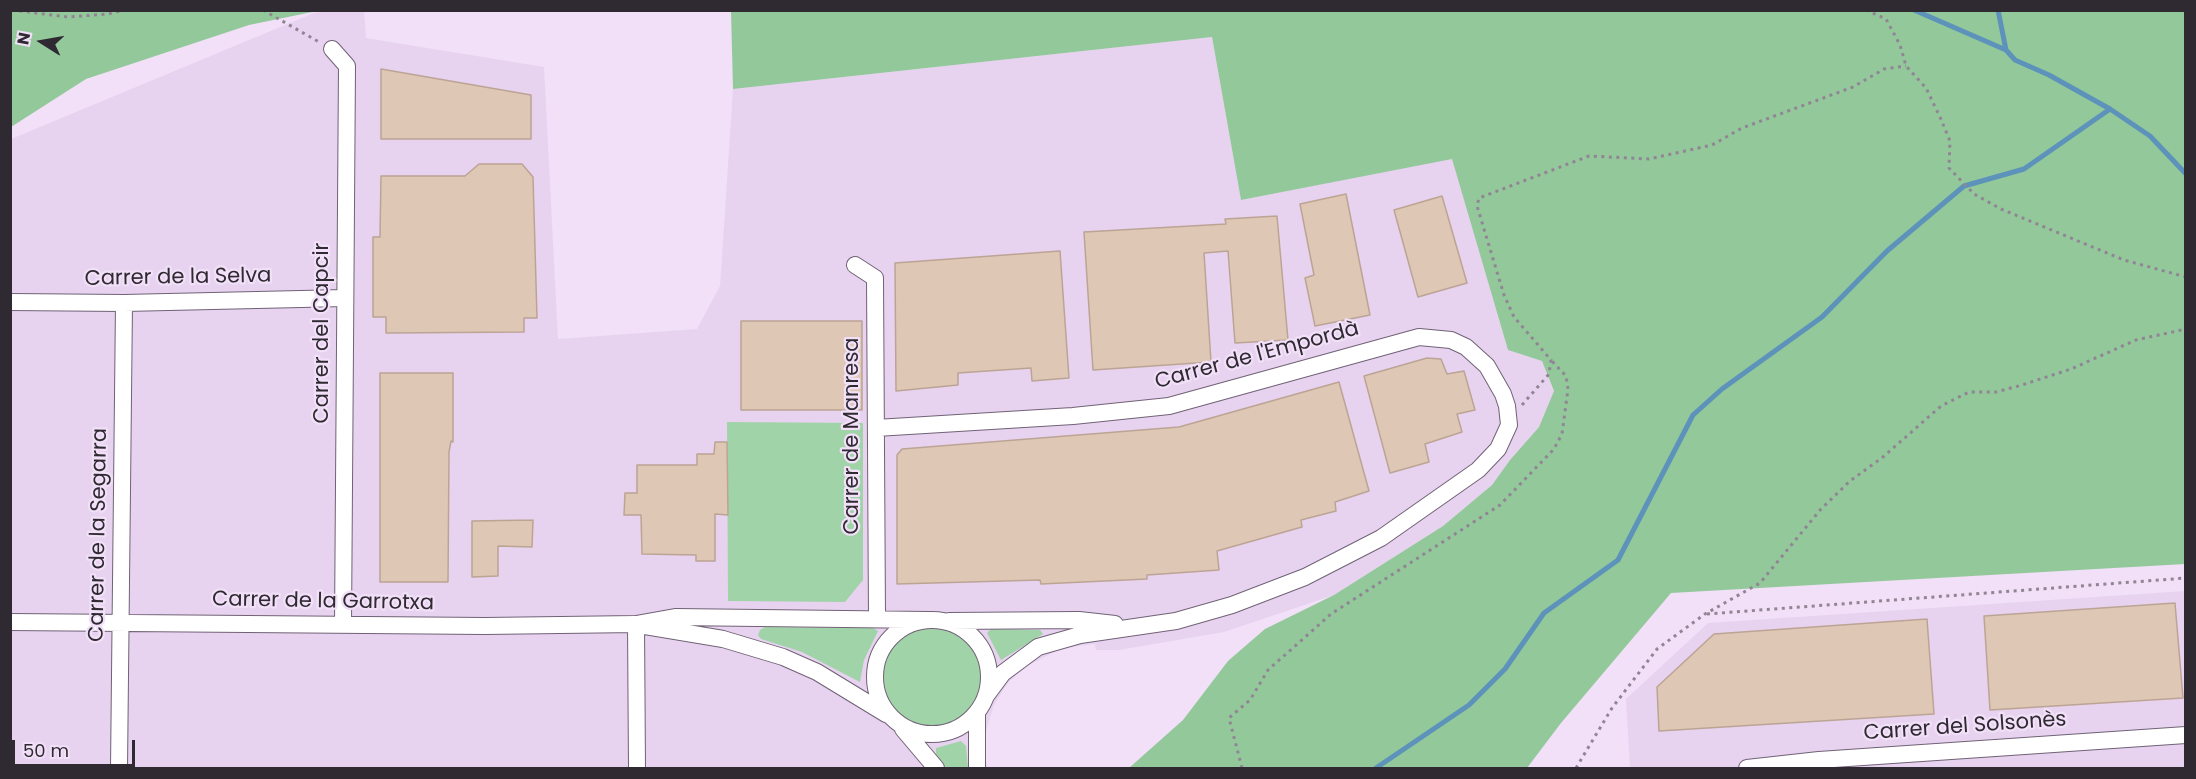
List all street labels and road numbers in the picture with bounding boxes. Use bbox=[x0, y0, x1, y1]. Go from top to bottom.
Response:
street label: Carrer del Capcir bbox=[310, 243, 336, 423]
street label: Carrer de la Selva bbox=[84, 264, 272, 292]
street label: Carrer de l'Empordà bbox=[1152, 317, 1362, 395]
street label: Carrer de Manresa bbox=[840, 337, 866, 535]
street label: Carrer de la Segarra bbox=[85, 428, 113, 642]
street label: Carrer de la Garrotxa bbox=[212, 587, 434, 617]
street label: Carrer del Solsonès bbox=[1863, 707, 2067, 747]

